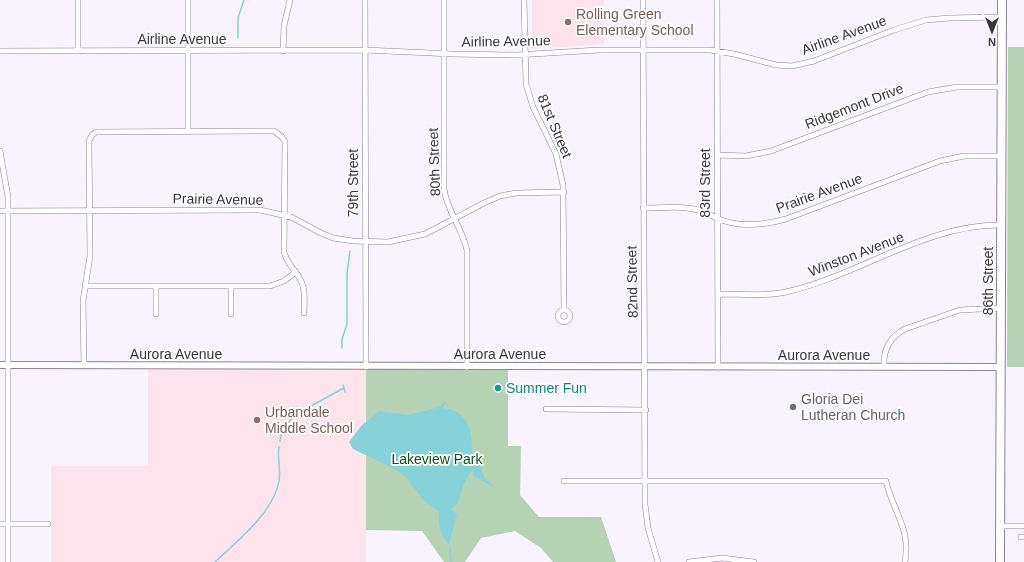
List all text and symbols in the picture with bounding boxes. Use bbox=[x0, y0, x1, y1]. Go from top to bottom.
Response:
place label: Rolling Green Elementary School bbox=[576, 6, 694, 38]
street label: Airline Avenue bbox=[799, 12, 889, 58]
north arrow bbox=[972, 12, 1012, 52]
marker: Rolling Green Elementary School bbox=[563, 17, 573, 27]
street label: Airline Avenue bbox=[137, 31, 227, 47]
street label: Airline Avenue bbox=[461, 32, 551, 50]
text: N bbox=[988, 36, 996, 48]
street label: Ridgemont Drive bbox=[802, 80, 906, 132]
street label: 81st Street bbox=[534, 92, 576, 160]
street label: 80th Street bbox=[425, 127, 443, 197]
street label: 83rd Street bbox=[697, 148, 713, 218]
street label: 79th Street bbox=[345, 149, 361, 217]
street label: Prairie Avenue bbox=[774, 170, 865, 216]
street label: Prairie Avenue bbox=[172, 190, 264, 208]
street label: Winston Avenue bbox=[806, 228, 906, 280]
street label: 82nd Street bbox=[623, 246, 641, 318]
street label: 86th Street bbox=[980, 247, 996, 315]
street label: Aurora Avenue bbox=[130, 346, 222, 362]
street label: Aurora Avenue bbox=[454, 346, 546, 362]
street label: Aurora Avenue bbox=[778, 347, 870, 363]
place label: Summer Fun bbox=[506, 380, 587, 396]
marker: Summer Fun bbox=[493, 383, 503, 393]
place label: Gloria Dei Lutheran Church bbox=[801, 391, 905, 423]
marker: Gloria Dei Lutheran Church bbox=[788, 402, 798, 412]
place label: Urbandale Middle School bbox=[265, 404, 353, 436]
marker: Urbandale Middle School bbox=[252, 415, 262, 425]
park label: Lakeview Park bbox=[391, 451, 484, 467]

